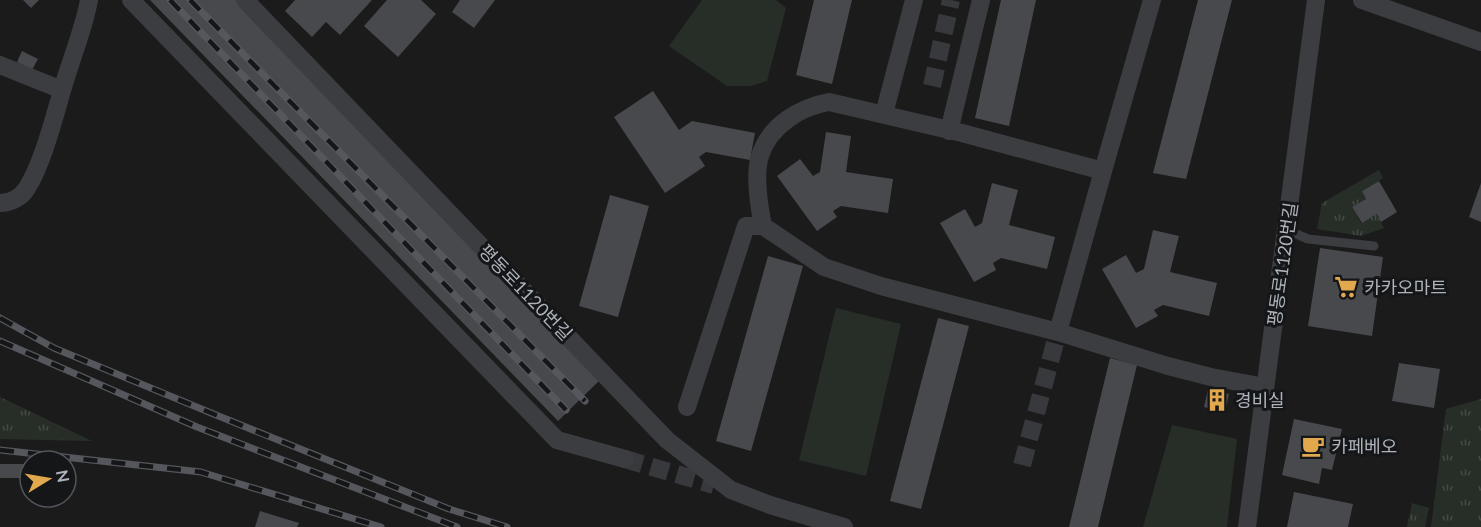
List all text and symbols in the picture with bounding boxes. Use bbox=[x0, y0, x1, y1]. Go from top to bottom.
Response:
street label: 평동로1120번길 bbox=[1262, 201, 1302, 327]
street label: 평동로1120번길 bbox=[475, 240, 577, 344]
supermarket icon: 카카오마트 bbox=[1333, 274, 1359, 300]
place label: 카카오마트 bbox=[1364, 276, 1447, 298]
building icon: 경비실 bbox=[1204, 387, 1230, 413]
place label: 경비실 bbox=[1235, 389, 1285, 411]
cafe icon: 카페베오 bbox=[1300, 433, 1326, 459]
place label: 카페베오 bbox=[1331, 435, 1397, 457]
north arrow bbox=[18, 449, 78, 509]
text: N bbox=[53, 468, 74, 484]

